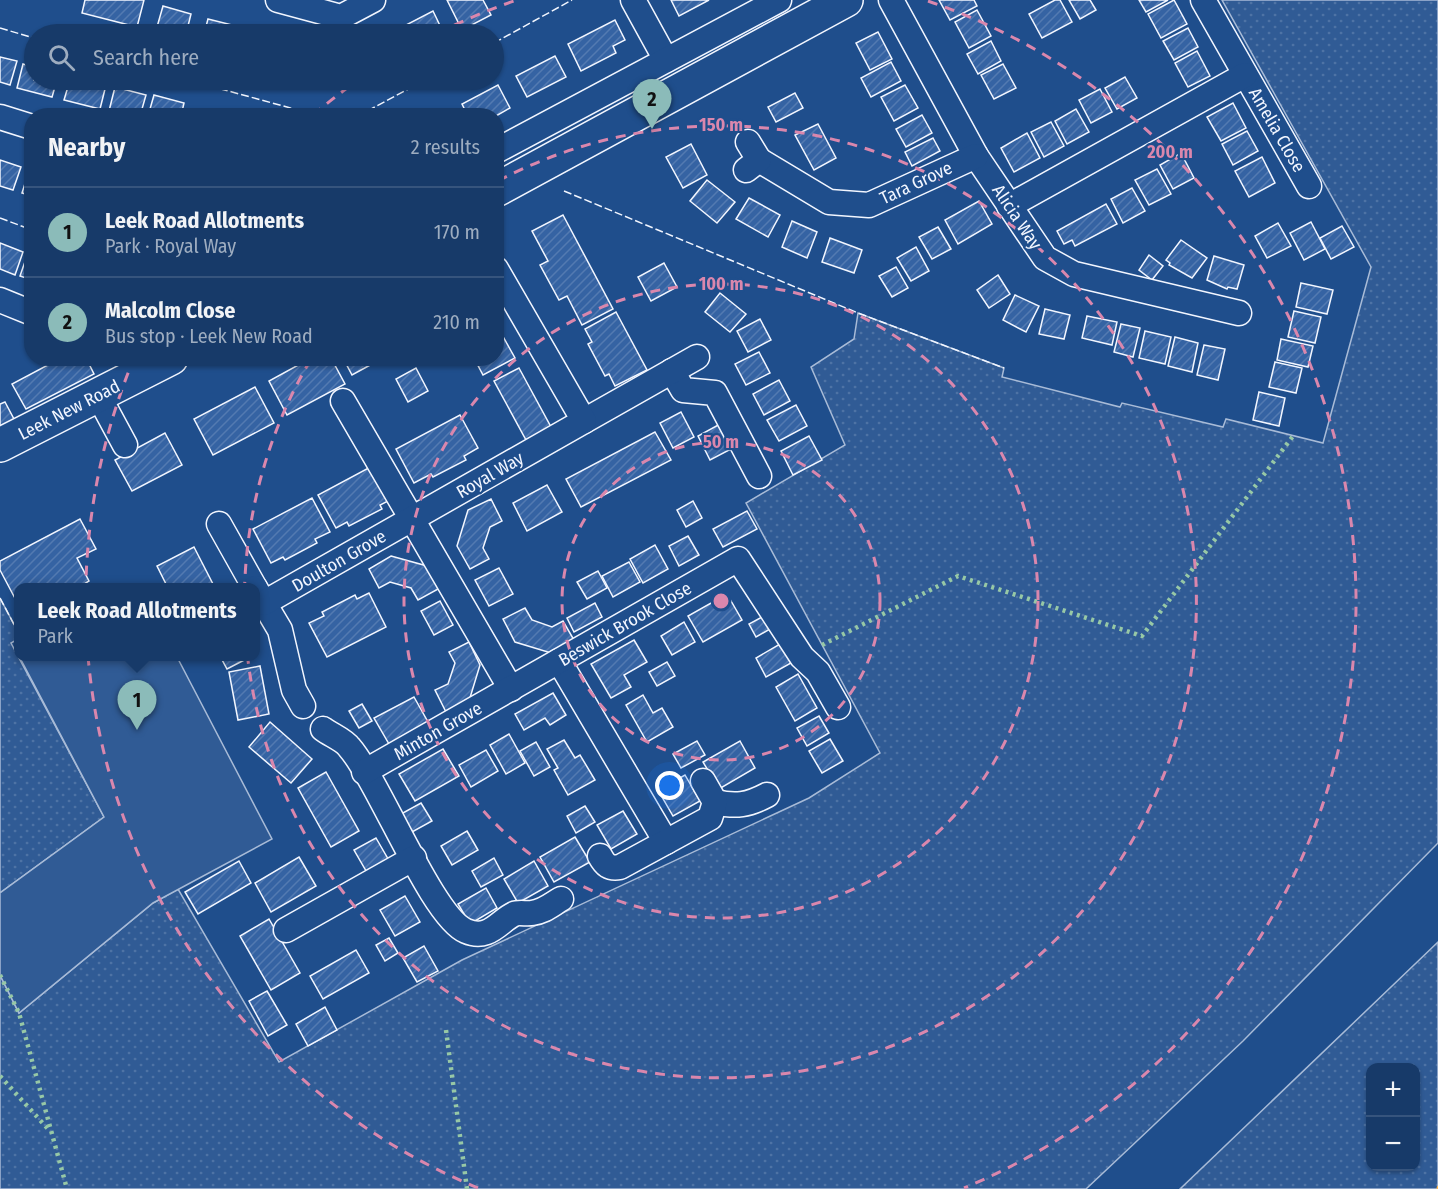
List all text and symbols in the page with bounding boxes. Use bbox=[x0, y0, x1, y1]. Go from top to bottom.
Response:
search box bbox=[24, 24, 504, 90]
icon: search bbox=[45, 41, 78, 74]
text: Search here bbox=[93, 44, 199, 71]
pin: 2 bbox=[632, 80, 672, 129]
street label: Amelia Close bbox=[1244, 84, 1310, 176]
text: 150 m bbox=[699, 114, 743, 136]
text: Nearby bbox=[48, 132, 125, 163]
text: 2 results bbox=[411, 135, 480, 159]
text: 200 m bbox=[1146, 141, 1193, 163]
street label: Tara Grove bbox=[876, 157, 956, 209]
street label: Alicia Way bbox=[987, 180, 1047, 254]
text: Leek Road Allotments bbox=[105, 207, 304, 234]
text: 1 bbox=[63, 220, 72, 244]
text: 170 m bbox=[434, 220, 480, 244]
text: Park · Royal Way bbox=[105, 234, 236, 258]
text: 100 m bbox=[699, 273, 743, 295]
text: Malcolm Close bbox=[105, 297, 235, 324]
text: 2 bbox=[63, 310, 72, 334]
text: 210 m bbox=[433, 310, 480, 334]
text: Bus stop · Leek New Road bbox=[105, 324, 313, 348]
street label: Leek New Road bbox=[14, 375, 124, 445]
text: 50 m bbox=[703, 431, 739, 453]
street label: Royal Way bbox=[453, 447, 527, 503]
street label: Doulton Grove bbox=[288, 525, 390, 597]
street label: Beswick Brook Close bbox=[555, 577, 695, 671]
popup bbox=[14, 583, 260, 661]
centre of rings bbox=[711, 591, 731, 611]
text: Leek Road Allotments bbox=[37, 597, 237, 624]
text: Park bbox=[37, 624, 73, 648]
pin: 1 bbox=[118, 680, 156, 730]
street label: Minton Grove bbox=[390, 697, 486, 765]
your location bbox=[655, 771, 684, 800]
map controls bbox=[1366, 1063, 1420, 1171]
button: + bbox=[1366, 1063, 1420, 1117]
button: − bbox=[1366, 1117, 1420, 1171]

